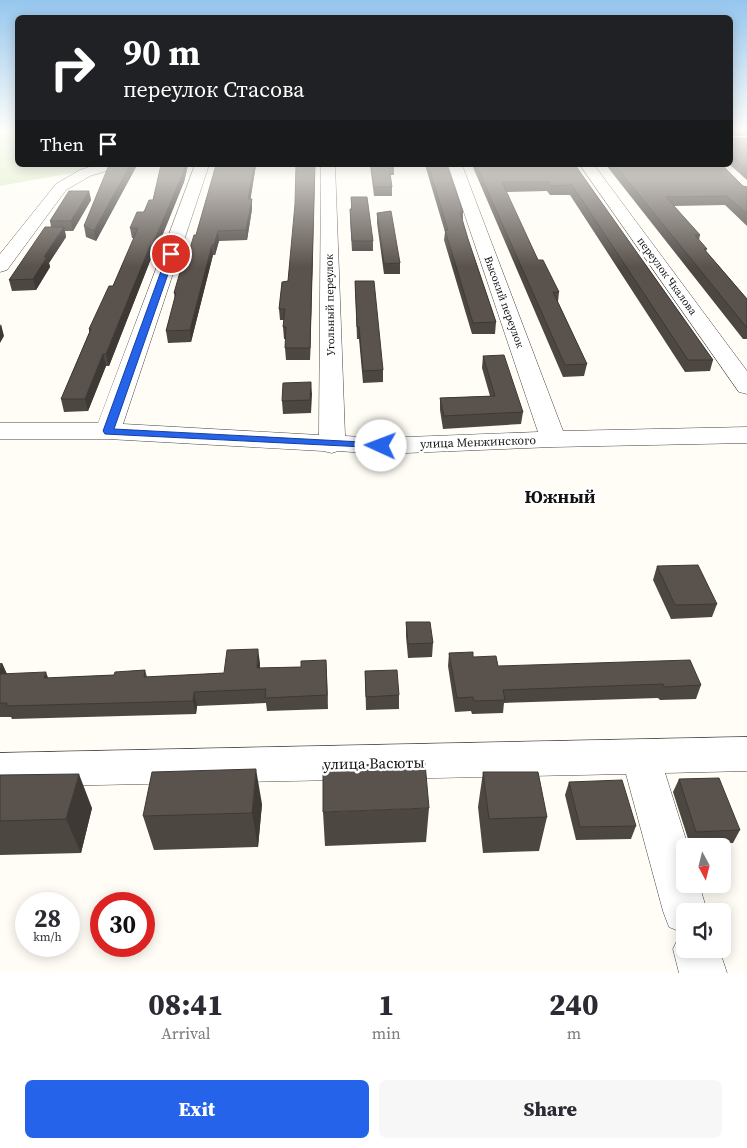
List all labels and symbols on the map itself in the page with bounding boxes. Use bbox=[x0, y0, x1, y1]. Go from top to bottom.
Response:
pin bbox=[150, 233, 192, 275]
street label: переулок Чкалова bbox=[634, 234, 701, 318]
street label: Угольный переулок bbox=[322, 254, 338, 356]
street label: Высокий переулок bbox=[480, 254, 528, 350]
position arrow bbox=[354, 419, 406, 471]
street label: улица Менжинского bbox=[420, 432, 537, 452]
district label: Южный bbox=[524, 484, 596, 509]
street label: улица Васюты bbox=[323, 752, 425, 774]
north arrow bbox=[676, 838, 731, 892]
speed limit sign: 30 bbox=[90, 892, 155, 957]

